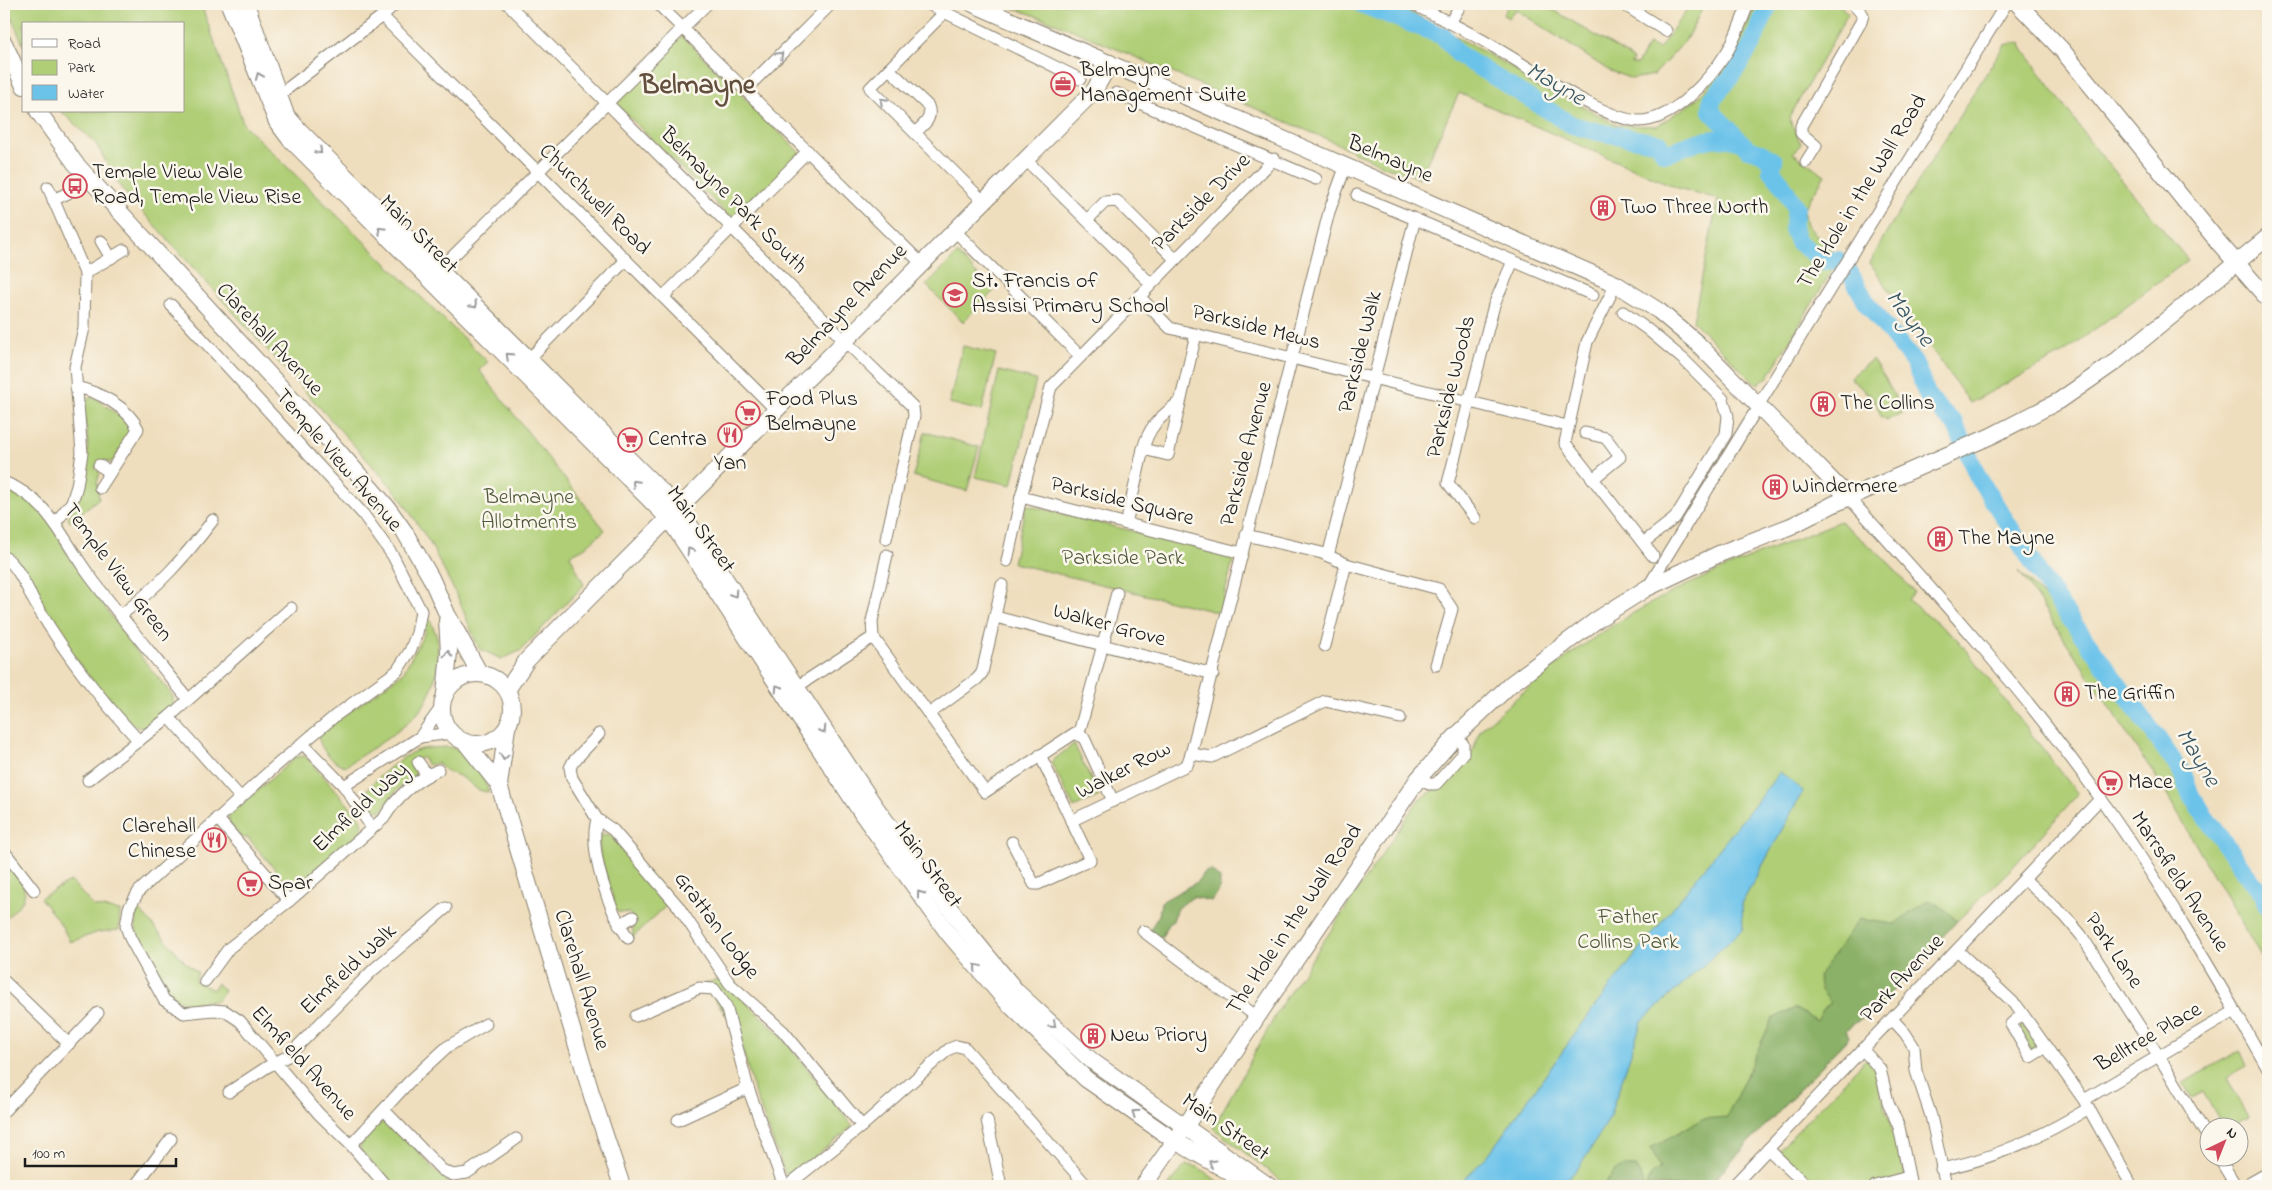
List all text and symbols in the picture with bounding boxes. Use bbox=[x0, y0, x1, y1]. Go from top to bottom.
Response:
legend bbox=[22, 22, 185, 112]
text: Road bbox=[68, 33, 101, 55]
one-way arrow bbox=[774, 52, 783, 61]
water label: Mayne bbox=[1519, 54, 1592, 117]
place label: Belmayne Management Suite bbox=[1079, 55, 1246, 113]
text: Park bbox=[68, 57, 96, 79]
district label: Belmayne bbox=[639, 66, 757, 107]
office icon: Belmayne Management Suite bbox=[1050, 71, 1076, 97]
one-way arrow bbox=[254, 72, 265, 81]
text: Water bbox=[68, 83, 104, 105]
street label: The Hole in the Wall Road bbox=[1790, 88, 1936, 296]
one-way arrow bbox=[880, 98, 889, 107]
street label: Belmayne Park South bbox=[651, 119, 814, 283]
street label: Belmayne bbox=[1341, 127, 1438, 193]
street label: Churchwell Road bbox=[531, 137, 657, 263]
one-way arrow bbox=[313, 145, 322, 154]
street label: Parkside Drive bbox=[1145, 146, 1259, 260]
place label: Temple View Vale Road, Temple View Rise bbox=[92, 157, 302, 214]
bus stop icon: Temple View Vale Road, Temple View Rise bbox=[62, 173, 88, 199]
street label: Main Street bbox=[371, 188, 465, 282]
place label: Two Three North bbox=[1620, 192, 1768, 224]
building icon: Two Three North bbox=[1590, 195, 1616, 221]
one-way arrow bbox=[378, 227, 387, 236]
street label: Belmayne Avenue bbox=[780, 237, 916, 377]
place label: St. Francis of Assisi Primary School bbox=[972, 266, 1169, 324]
street label: Clarehall Avenue bbox=[208, 276, 330, 404]
school or university icon: St. Francis of Assisi Primary School bbox=[942, 282, 968, 308]
water label: Mayne bbox=[1876, 283, 1943, 356]
street label: Parkside Walk bbox=[1330, 287, 1392, 416]
street label: Parkside Mews bbox=[1188, 297, 1324, 359]
one-way arrow bbox=[468, 299, 477, 308]
street label: Parkside Woods bbox=[1419, 312, 1485, 462]
one-way arrow bbox=[505, 353, 514, 362]
street label: Parkside Avenue bbox=[1212, 378, 1282, 530]
street label: Temple View Avenue bbox=[267, 382, 409, 540]
place label: Food Plus Belmayne bbox=[765, 384, 858, 442]
place label: The Collins bbox=[1840, 388, 1935, 420]
building icon: The Collins bbox=[1810, 391, 1836, 417]
supermarket icon: Food Plus Belmayne bbox=[735, 400, 761, 426]
restaurant icon: Yan bbox=[717, 422, 743, 448]
place label: Centra bbox=[648, 424, 707, 456]
supermarket icon: Centra bbox=[617, 427, 643, 453]
place label: Yan bbox=[714, 448, 746, 480]
street label: Parkside Square bbox=[1047, 469, 1197, 535]
place label: Windermere bbox=[1792, 471, 1898, 503]
building icon: Windermere bbox=[1762, 474, 1788, 500]
one-way arrow bbox=[632, 480, 641, 489]
street label: Main Street bbox=[657, 480, 743, 581]
park label: Belmayne Allotments bbox=[481, 482, 577, 539]
street label: Temple View Green bbox=[54, 497, 180, 649]
place label: The Mayne bbox=[1958, 523, 2055, 556]
building icon: The Mayne bbox=[1927, 526, 1953, 552]
park label: Parkside Park bbox=[1062, 543, 1185, 575]
one-way arrow bbox=[687, 548, 696, 557]
one-way arrow bbox=[728, 588, 737, 598]
street label: Walker Grove bbox=[1049, 596, 1169, 656]
one-way arrow bbox=[443, 650, 453, 658]
place label: The Griffin bbox=[2084, 678, 2175, 710]
building icon: The Griffin bbox=[2054, 681, 2080, 707]
one-way arrow bbox=[775, 684, 785, 693]
water label: Mayne bbox=[2166, 722, 2229, 795]
one-way arrow bbox=[817, 724, 826, 734]
street label: Walker Row bbox=[1071, 733, 1177, 809]
one-way arrow bbox=[499, 753, 509, 761]
street label: Elmfield Way bbox=[306, 755, 417, 862]
place label: Mace bbox=[2128, 767, 2173, 799]
supermarket icon: Mace bbox=[2097, 770, 2123, 796]
street label: Marrsfield Avenue bbox=[2122, 806, 2236, 959]
place label: Clarehall Chinese bbox=[122, 811, 196, 868]
street label: Main Street bbox=[884, 815, 970, 916]
street label: The Hole in the Wall Road bbox=[1219, 818, 1371, 1022]
restaurant icon: Clarehall Chinese bbox=[201, 827, 227, 853]
street label: Grattan Lodge bbox=[664, 866, 767, 987]
place label: Spar bbox=[268, 868, 313, 900]
supermarket icon: Spar bbox=[237, 871, 263, 897]
one-way arrow bbox=[917, 890, 926, 900]
park label: Father Collins Park bbox=[1577, 902, 1679, 959]
street label: Clarehall Avenue bbox=[544, 906, 618, 1054]
street label: Park Lane bbox=[2076, 906, 2150, 996]
street label: Elmfield Walk bbox=[293, 916, 405, 1023]
street label: Park Avenue bbox=[1853, 927, 1953, 1031]
one-way arrow bbox=[974, 964, 983, 973]
street label: Belltree Place bbox=[2089, 995, 2208, 1082]
street label: Elmfield Avenue bbox=[242, 999, 364, 1129]
one-way arrow bbox=[1047, 1019, 1056, 1028]
place label: New Priory bbox=[1110, 1020, 1207, 1053]
building icon: New Priory bbox=[1080, 1023, 1106, 1049]
street label: Main Street bbox=[1174, 1086, 1276, 1170]
one-way arrow bbox=[1131, 1110, 1141, 1119]
north arrow bbox=[2200, 1118, 2250, 1168]
text: N bbox=[2221, 1123, 2242, 1144]
scale bar bbox=[25, 1135, 176, 1167]
text: 100 m bbox=[32, 1143, 65, 1165]
one-way arrow bbox=[1209, 1159, 1218, 1169]

